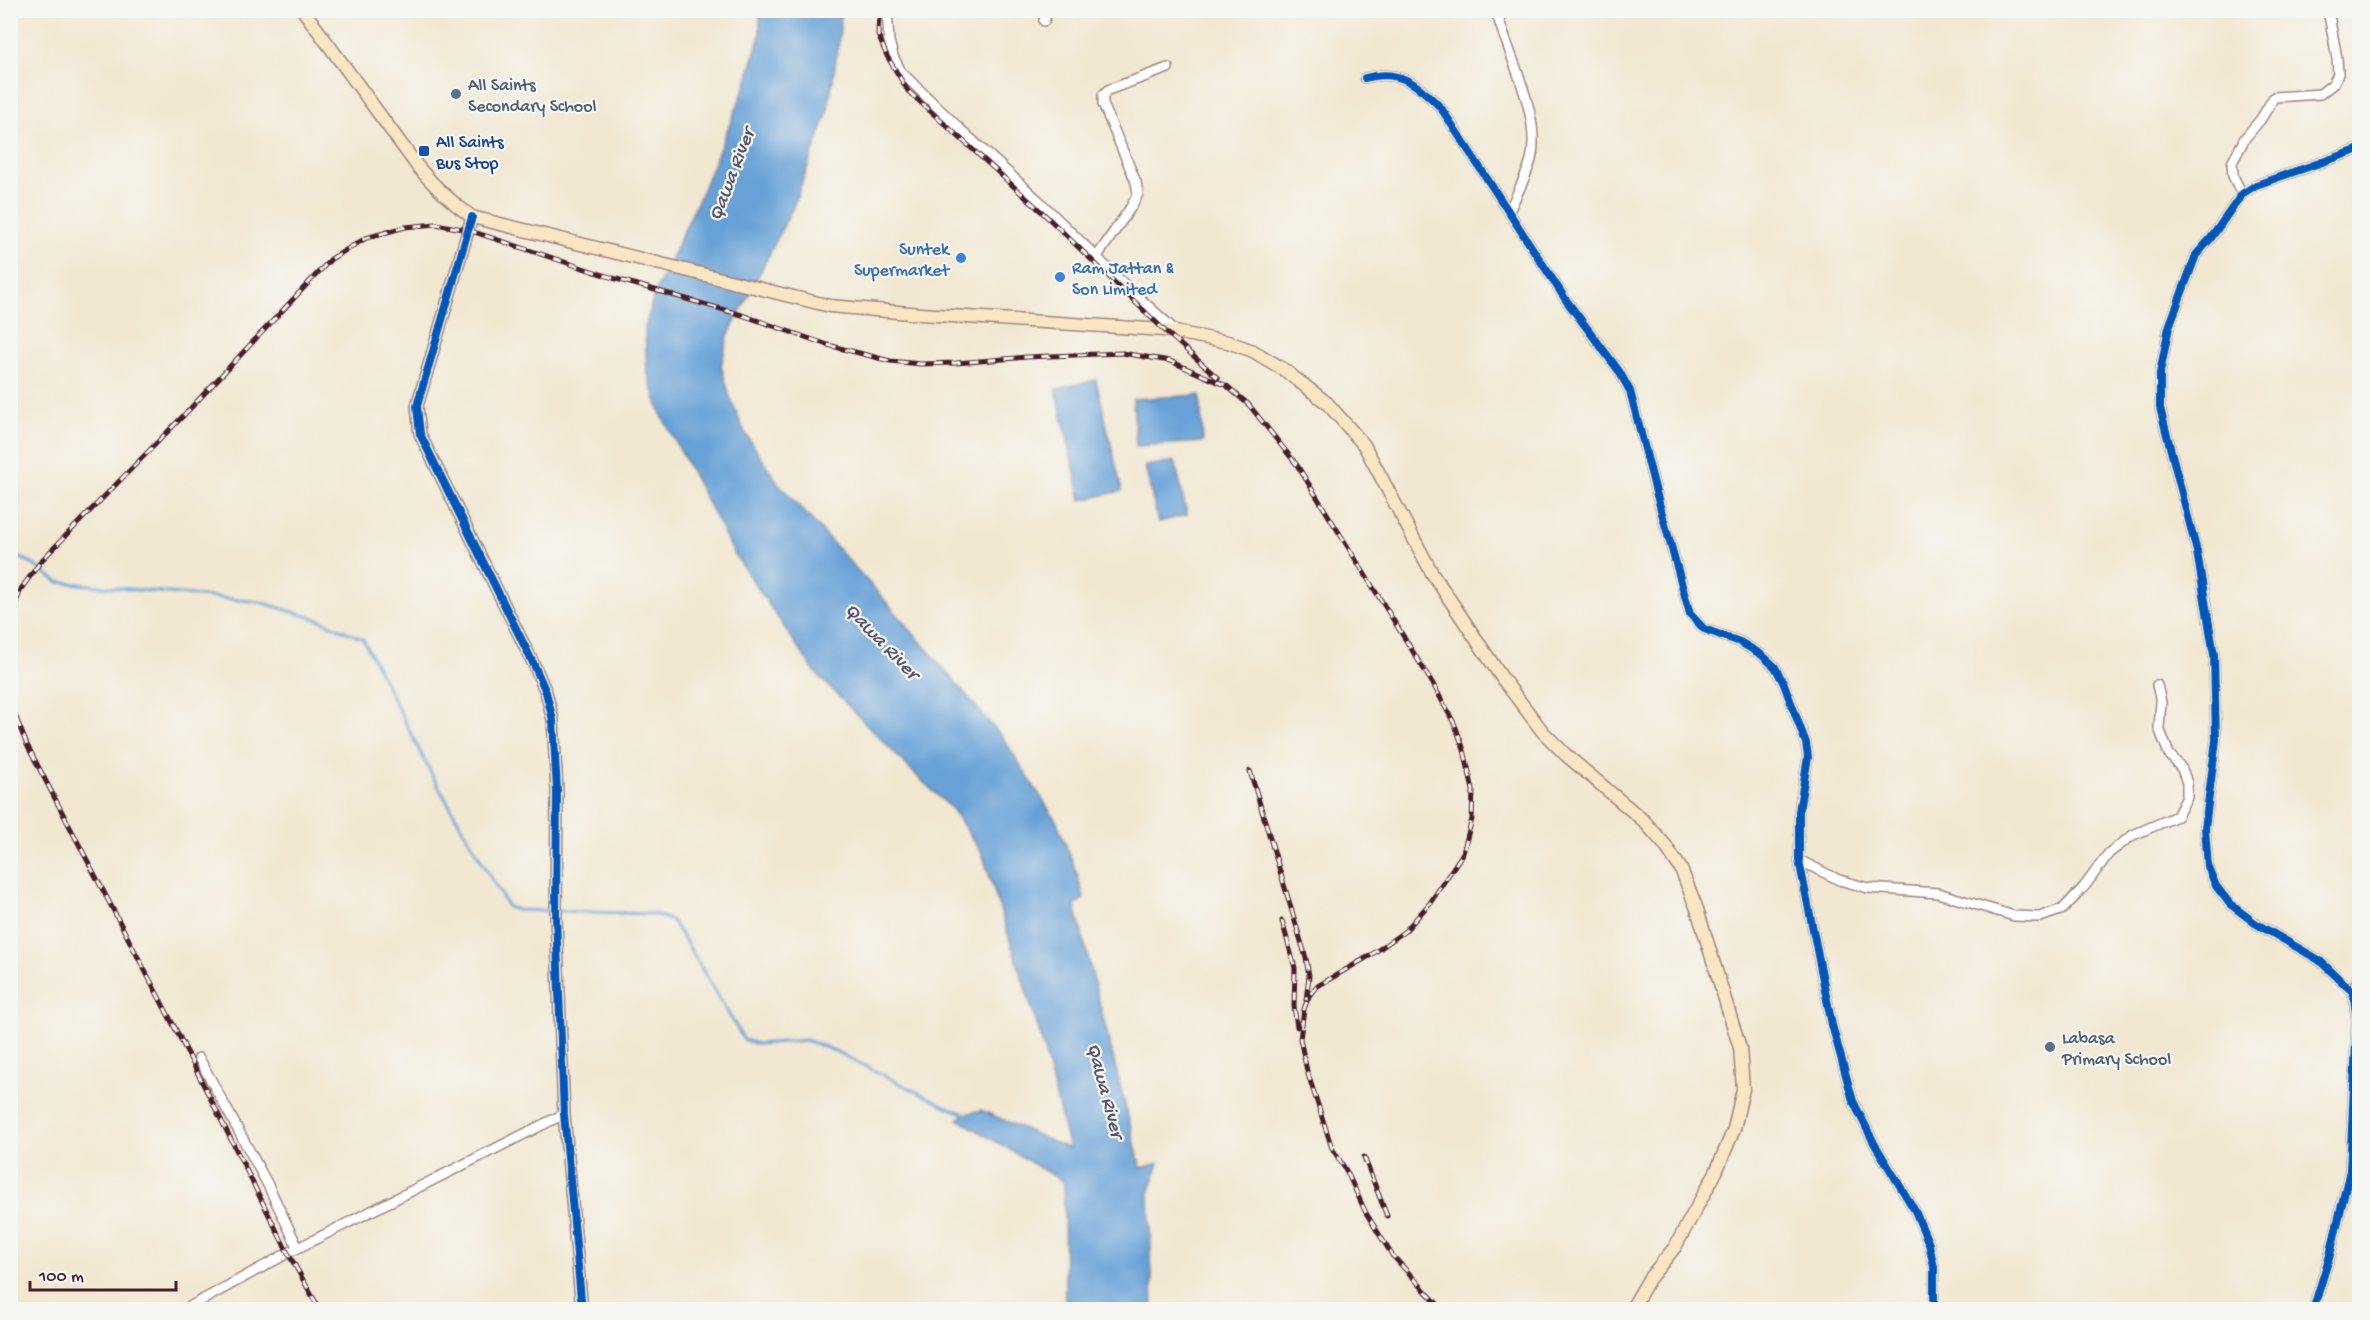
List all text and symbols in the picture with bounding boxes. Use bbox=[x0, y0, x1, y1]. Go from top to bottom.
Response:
place label: All Saints Secondary School bbox=[468, 76, 597, 118]
marker: All Saints Secondary School bbox=[449, 87, 463, 101]
water label: Qawa River bbox=[705, 122, 763, 225]
place label: All Saints Bus Stop bbox=[435, 133, 505, 175]
marker: All Saints Bus Stop bbox=[417, 144, 431, 158]
place label: Suntek Supermarket bbox=[854, 240, 951, 282]
marker: Suntek Supermarket bbox=[954, 251, 968, 265]
place label: Ram Jattan & Son Limited bbox=[1072, 259, 1174, 301]
marker: Ram Jattan & Son Limited bbox=[1053, 270, 1067, 284]
water label: Qawa River bbox=[839, 600, 925, 688]
place label: Labasa Primary School bbox=[2061, 1029, 2171, 1071]
marker: Labasa Primary School bbox=[2043, 1040, 2057, 1054]
water label: Qawa River bbox=[1080, 1041, 1128, 1144]
scale bar bbox=[30, 1254, 176, 1292]
text: 100 m bbox=[38, 1267, 84, 1288]

